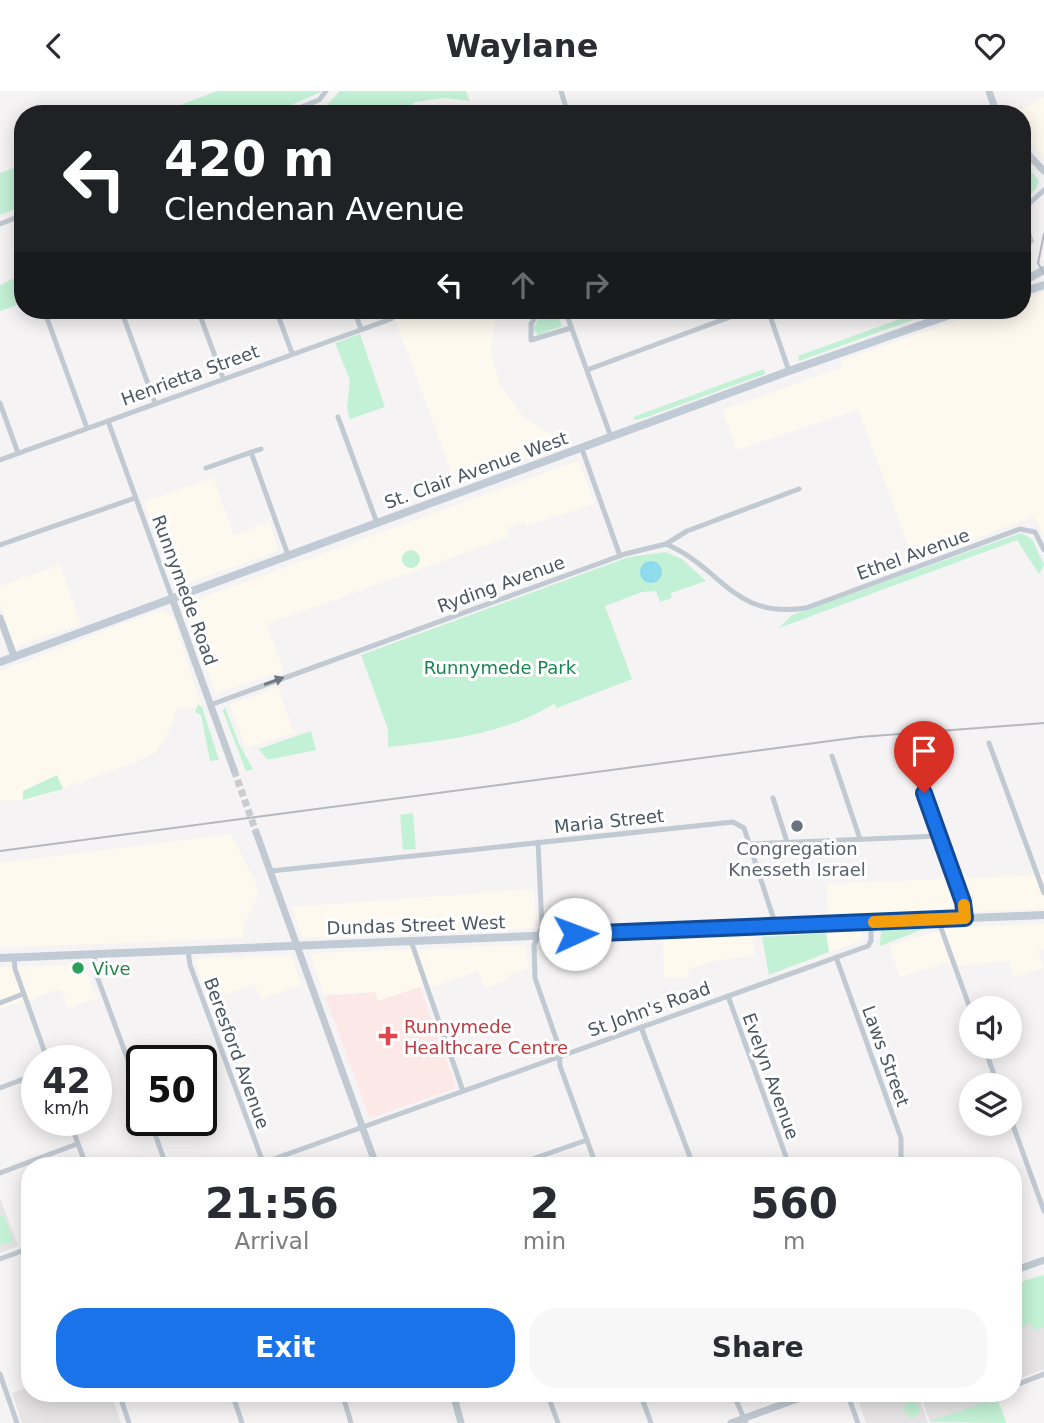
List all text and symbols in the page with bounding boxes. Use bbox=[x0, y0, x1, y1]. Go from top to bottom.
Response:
icon: back bbox=[35, 27, 73, 65]
text: Waylane bbox=[446, 27, 598, 65]
icon: heart bbox=[971, 27, 1009, 65]
text: 420 m bbox=[164, 131, 334, 188]
icon: left bbox=[49, 133, 140, 224]
text: Clendenan Avenue bbox=[164, 190, 464, 228]
icon: left bbox=[431, 266, 469, 304]
icon: ahead bbox=[504, 266, 542, 304]
icon: right bbox=[577, 266, 615, 304]
street label: Henrietta Street bbox=[118, 340, 262, 410]
street label: St. Clair Avenue West bbox=[381, 427, 571, 513]
street label: Runnymede Road bbox=[148, 512, 222, 668]
street label: Ethel Avenue bbox=[854, 524, 972, 584]
street label: Ryding Avenue bbox=[434, 551, 568, 617]
park label: Runnymede Park bbox=[424, 657, 577, 678]
one-way arrow bbox=[264, 676, 285, 687]
pin bbox=[894, 721, 954, 793]
icon: arrive bbox=[905, 732, 943, 770]
street label: Maria Street bbox=[553, 805, 665, 837]
marker: Congregation Knesseth Israel bbox=[789, 818, 805, 834]
place label: Congregation Knesseth Israel bbox=[728, 838, 866, 880]
position arrow bbox=[538, 897, 612, 971]
street label: Dundas Street West bbox=[326, 911, 506, 939]
place label: Vive bbox=[92, 958, 131, 979]
marker: Vive bbox=[70, 960, 86, 976]
street label: Beresford Avenue bbox=[200, 975, 274, 1131]
street label: St John's Road bbox=[585, 977, 713, 1041]
map controls bbox=[959, 996, 1022, 1136]
button: sound bbox=[959, 996, 1022, 1059]
street label: Laws Street bbox=[858, 1003, 914, 1109]
street label: Evelyn Avenue bbox=[738, 1010, 804, 1142]
place label: Runnymede Healthcare Centre bbox=[404, 1016, 568, 1058]
marker: Runnymede Healthcare Centre bbox=[378, 1026, 398, 1046]
speed limit sign: 50 bbox=[126, 1045, 217, 1136]
text: 42 bbox=[42, 1061, 91, 1101]
button: layers bbox=[959, 1073, 1022, 1136]
text: km/h bbox=[44, 1097, 89, 1118]
text: 21:56 bbox=[205, 1179, 339, 1228]
text: 2 bbox=[530, 1179, 559, 1228]
text: 560 bbox=[750, 1179, 838, 1228]
text: Arrival bbox=[235, 1228, 309, 1254]
text: min bbox=[523, 1228, 566, 1254]
text: m bbox=[783, 1228, 805, 1254]
button: Exit bbox=[56, 1308, 515, 1388]
button: Share bbox=[529, 1308, 987, 1388]

